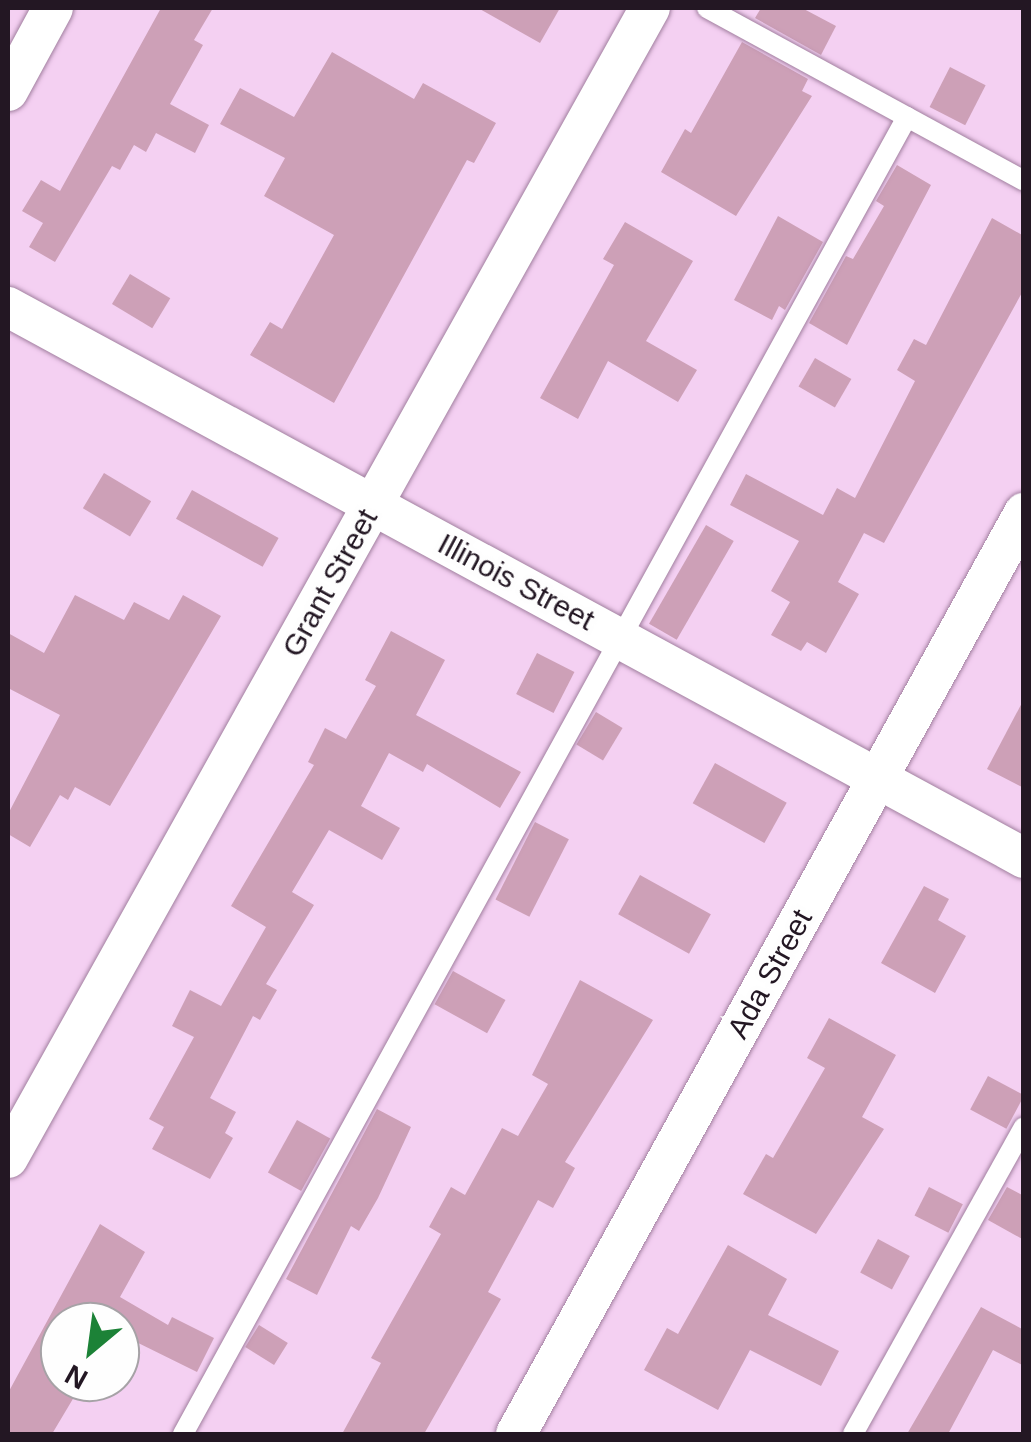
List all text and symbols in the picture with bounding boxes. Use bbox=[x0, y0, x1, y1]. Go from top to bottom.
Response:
street label: Grant Street bbox=[275, 503, 385, 663]
street label: Illinois Street bbox=[432, 526, 600, 638]
street label: Ada Street bbox=[720, 903, 820, 1045]
north arrow bbox=[40, 1302, 140, 1402]
text: N bbox=[60, 1358, 93, 1395]

